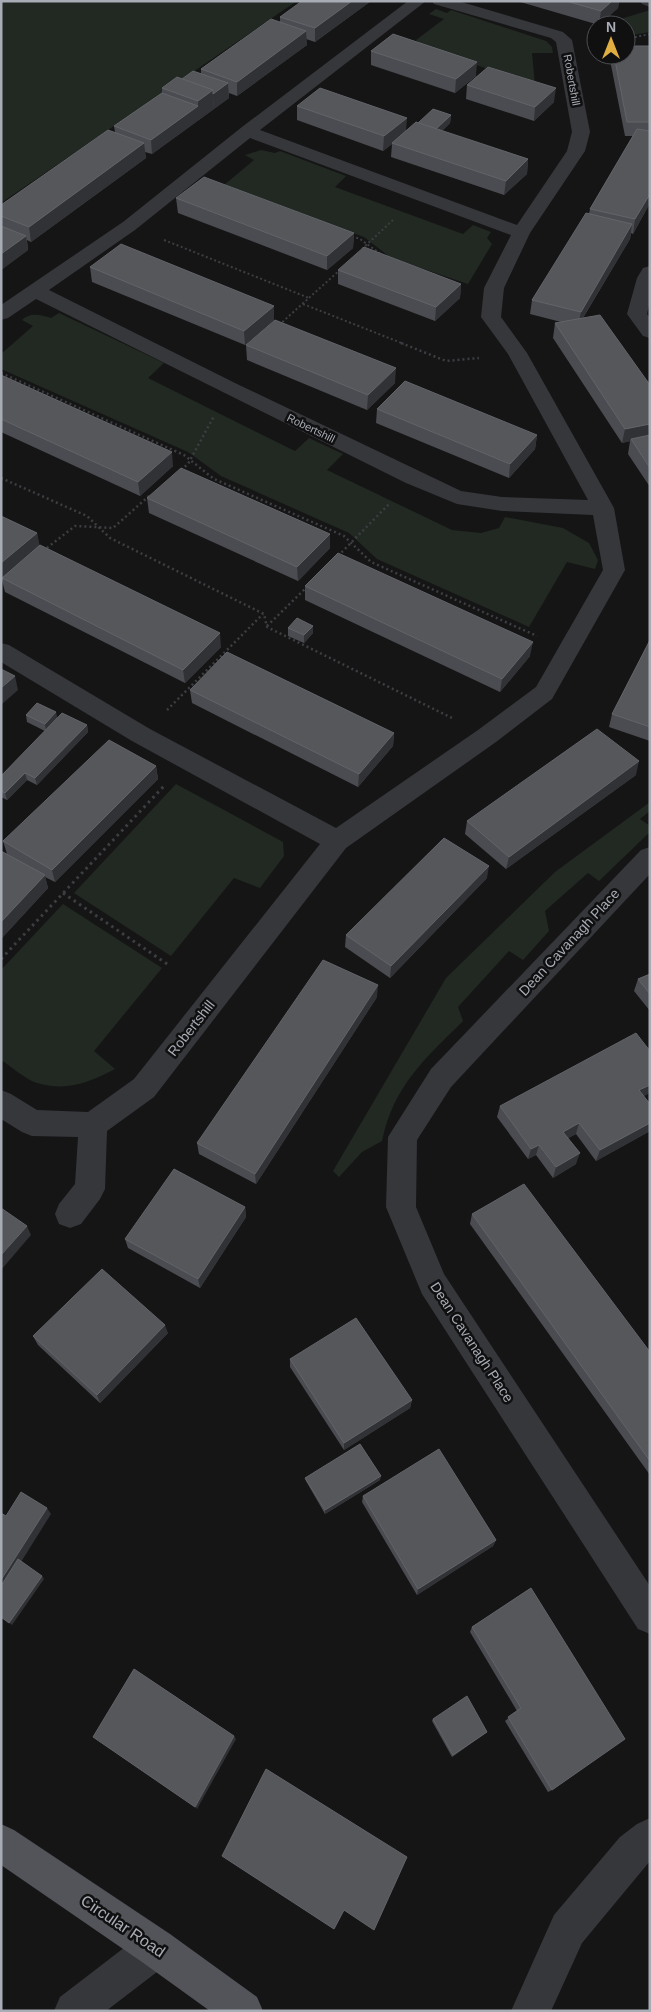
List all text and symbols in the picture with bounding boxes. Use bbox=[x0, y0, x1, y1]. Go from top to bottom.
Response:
north arrow bbox=[586, 15, 636, 65]
text: N bbox=[606, 19, 616, 35]
street label: Robertshill bbox=[562, 53, 582, 107]
street label: Robertshill bbox=[285, 411, 337, 445]
street label: Dean Cavanagh Place bbox=[515, 885, 623, 999]
street label: Robertshill bbox=[164, 997, 218, 1059]
street label: Dean Cavanagh Place bbox=[427, 1279, 517, 1405]
street label: Circular Road bbox=[78, 1892, 168, 1960]

